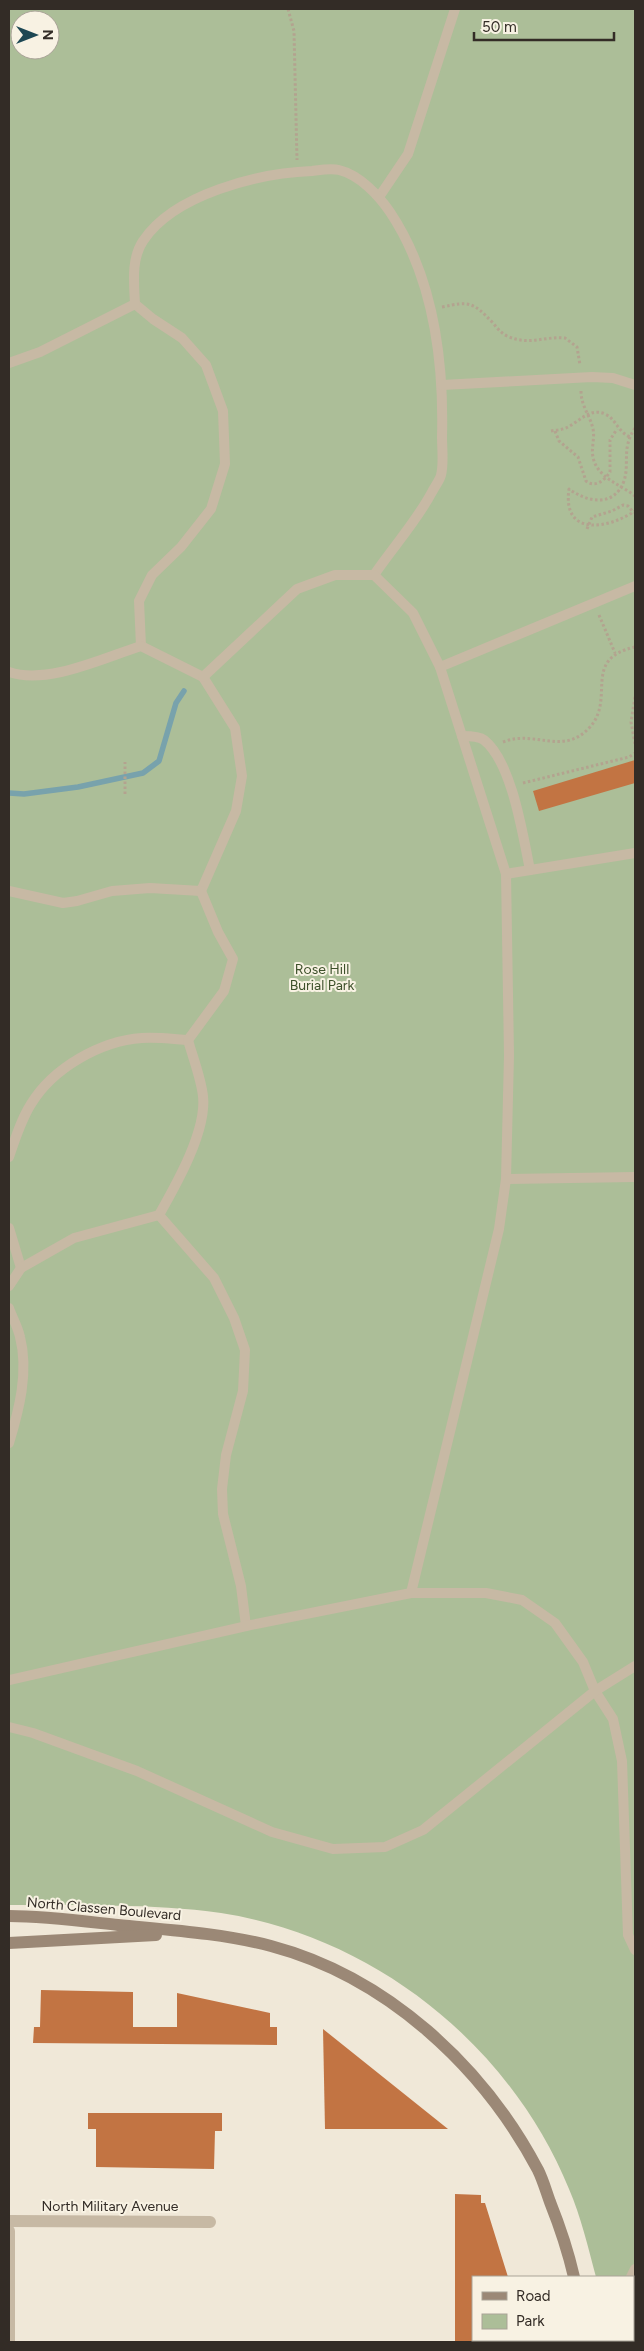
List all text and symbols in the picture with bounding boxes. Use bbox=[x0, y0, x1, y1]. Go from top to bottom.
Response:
north arrow bbox=[10, 10, 60, 60]
scale bar bbox=[474, 10, 614, 42]
text: 50 m bbox=[482, 18, 517, 36]
text: N bbox=[39, 30, 56, 40]
park label: Rose Hill Burial Park bbox=[290, 961, 355, 994]
street label: North Classen Boulevard bbox=[26, 1894, 182, 1924]
street label: North Military Avenue bbox=[42, 2198, 179, 2215]
legend bbox=[472, 2276, 634, 2341]
text: Road bbox=[516, 2287, 551, 2305]
text: Park bbox=[516, 2312, 545, 2330]

